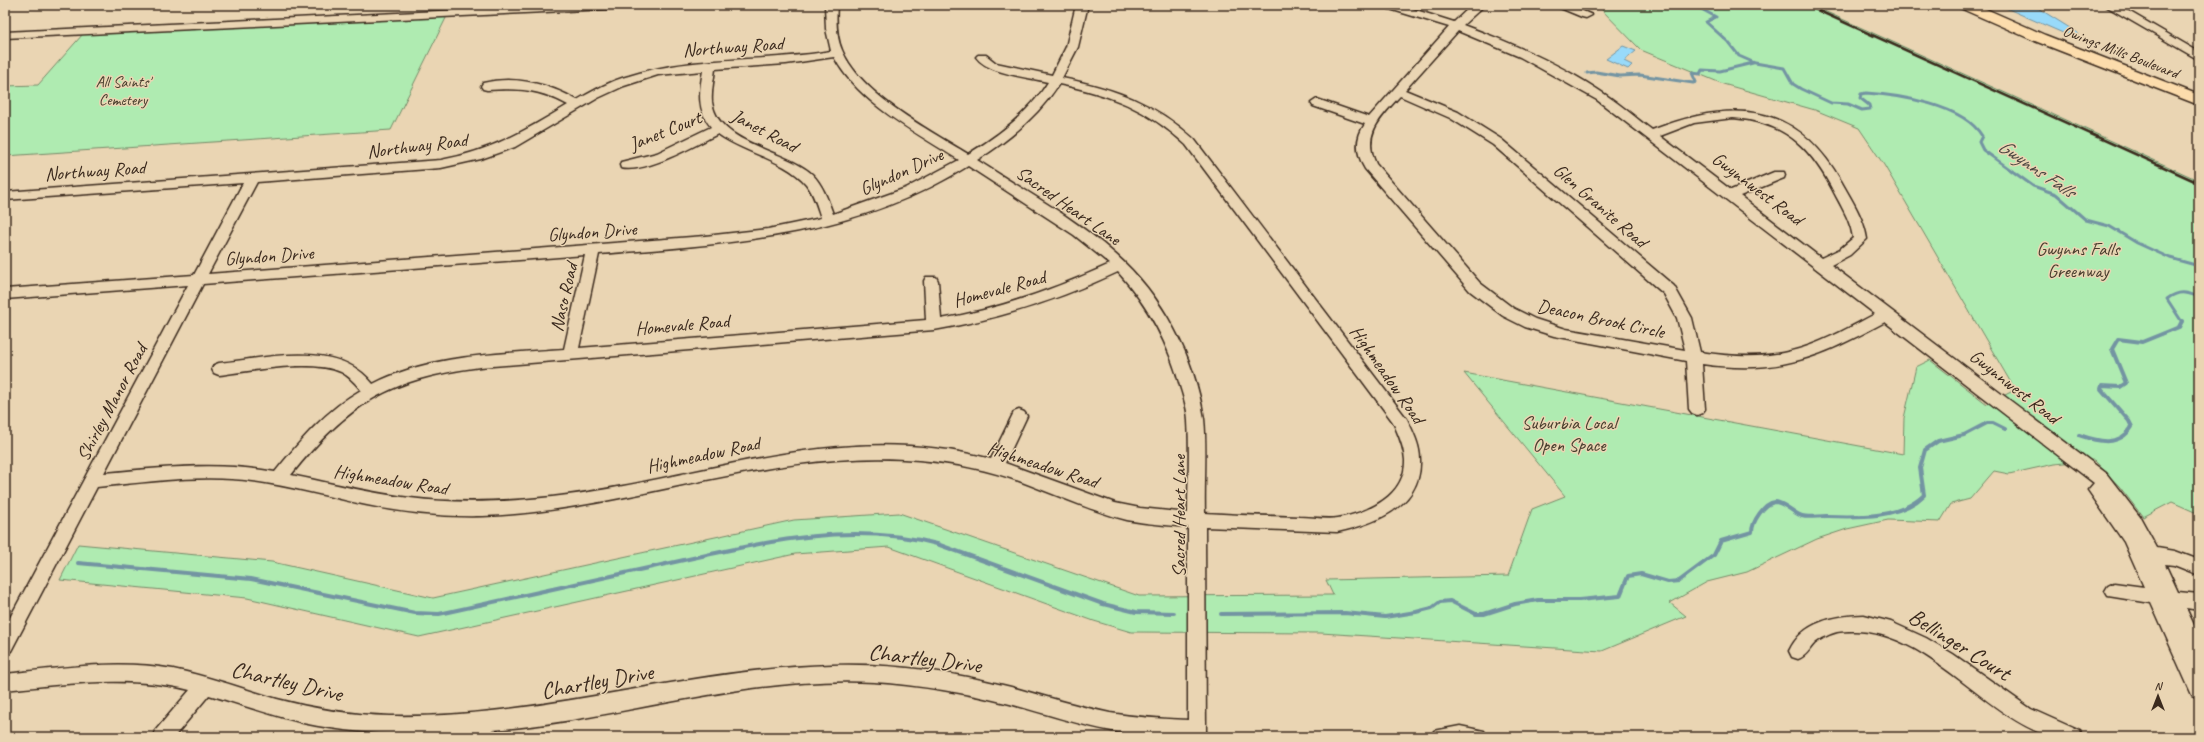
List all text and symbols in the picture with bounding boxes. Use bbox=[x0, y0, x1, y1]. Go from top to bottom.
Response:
street label: Owings Mills Boulevard bbox=[2060, 21, 2184, 84]
street label: Northway Road bbox=[682, 31, 787, 62]
park label: All Saints' Cemetery bbox=[96, 72, 153, 110]
street label: Janet Road bbox=[726, 103, 804, 159]
street label: Janet Court bbox=[625, 105, 706, 157]
street label: Northway Road bbox=[366, 128, 471, 164]
water label: Gwynns Falls bbox=[1994, 134, 2083, 205]
street label: Glyndon Drive bbox=[856, 142, 949, 201]
street label: Gwynnwest Road bbox=[1707, 147, 1811, 233]
street label: Northway Road bbox=[44, 155, 149, 186]
street label: Glen Granite Road bbox=[1548, 158, 1654, 255]
street label: Sacred Heart Lane bbox=[1011, 161, 1127, 252]
street label: Glyndon Drive bbox=[547, 217, 639, 247]
park label: Gwynns Falls Greenway bbox=[2037, 237, 2121, 283]
street label: Glyndon Drive bbox=[224, 241, 316, 271]
street label: Naso Road bbox=[544, 257, 584, 334]
street label: Homevale Road bbox=[951, 264, 1051, 313]
street label: Deacon Brook Circle bbox=[1535, 294, 1668, 345]
street label: Homevale Road bbox=[634, 309, 734, 341]
street label: Highmeadow Road bbox=[1344, 321, 1431, 431]
street label: Shirley Manor Road bbox=[71, 337, 154, 465]
street label: Gwynnwest Road bbox=[1964, 344, 2067, 432]
park label: Suburbia Local Open Space bbox=[1521, 411, 1620, 457]
street label: Highmeadow Road bbox=[644, 431, 764, 479]
street label: Highmeadow Road bbox=[984, 436, 1103, 495]
street label: Sacred Heart Lane bbox=[1167, 453, 1191, 577]
street label: Highmeadow Road bbox=[332, 459, 452, 501]
street label: Bellinger Court bbox=[1903, 602, 2018, 688]
street label: Chartley Drive bbox=[867, 637, 984, 680]
street label: Chartley Drive bbox=[228, 655, 347, 709]
street label: Chartley Drive bbox=[539, 657, 657, 706]
north arrow bbox=[2138, 676, 2178, 716]
text: N bbox=[2155, 679, 2164, 693]

